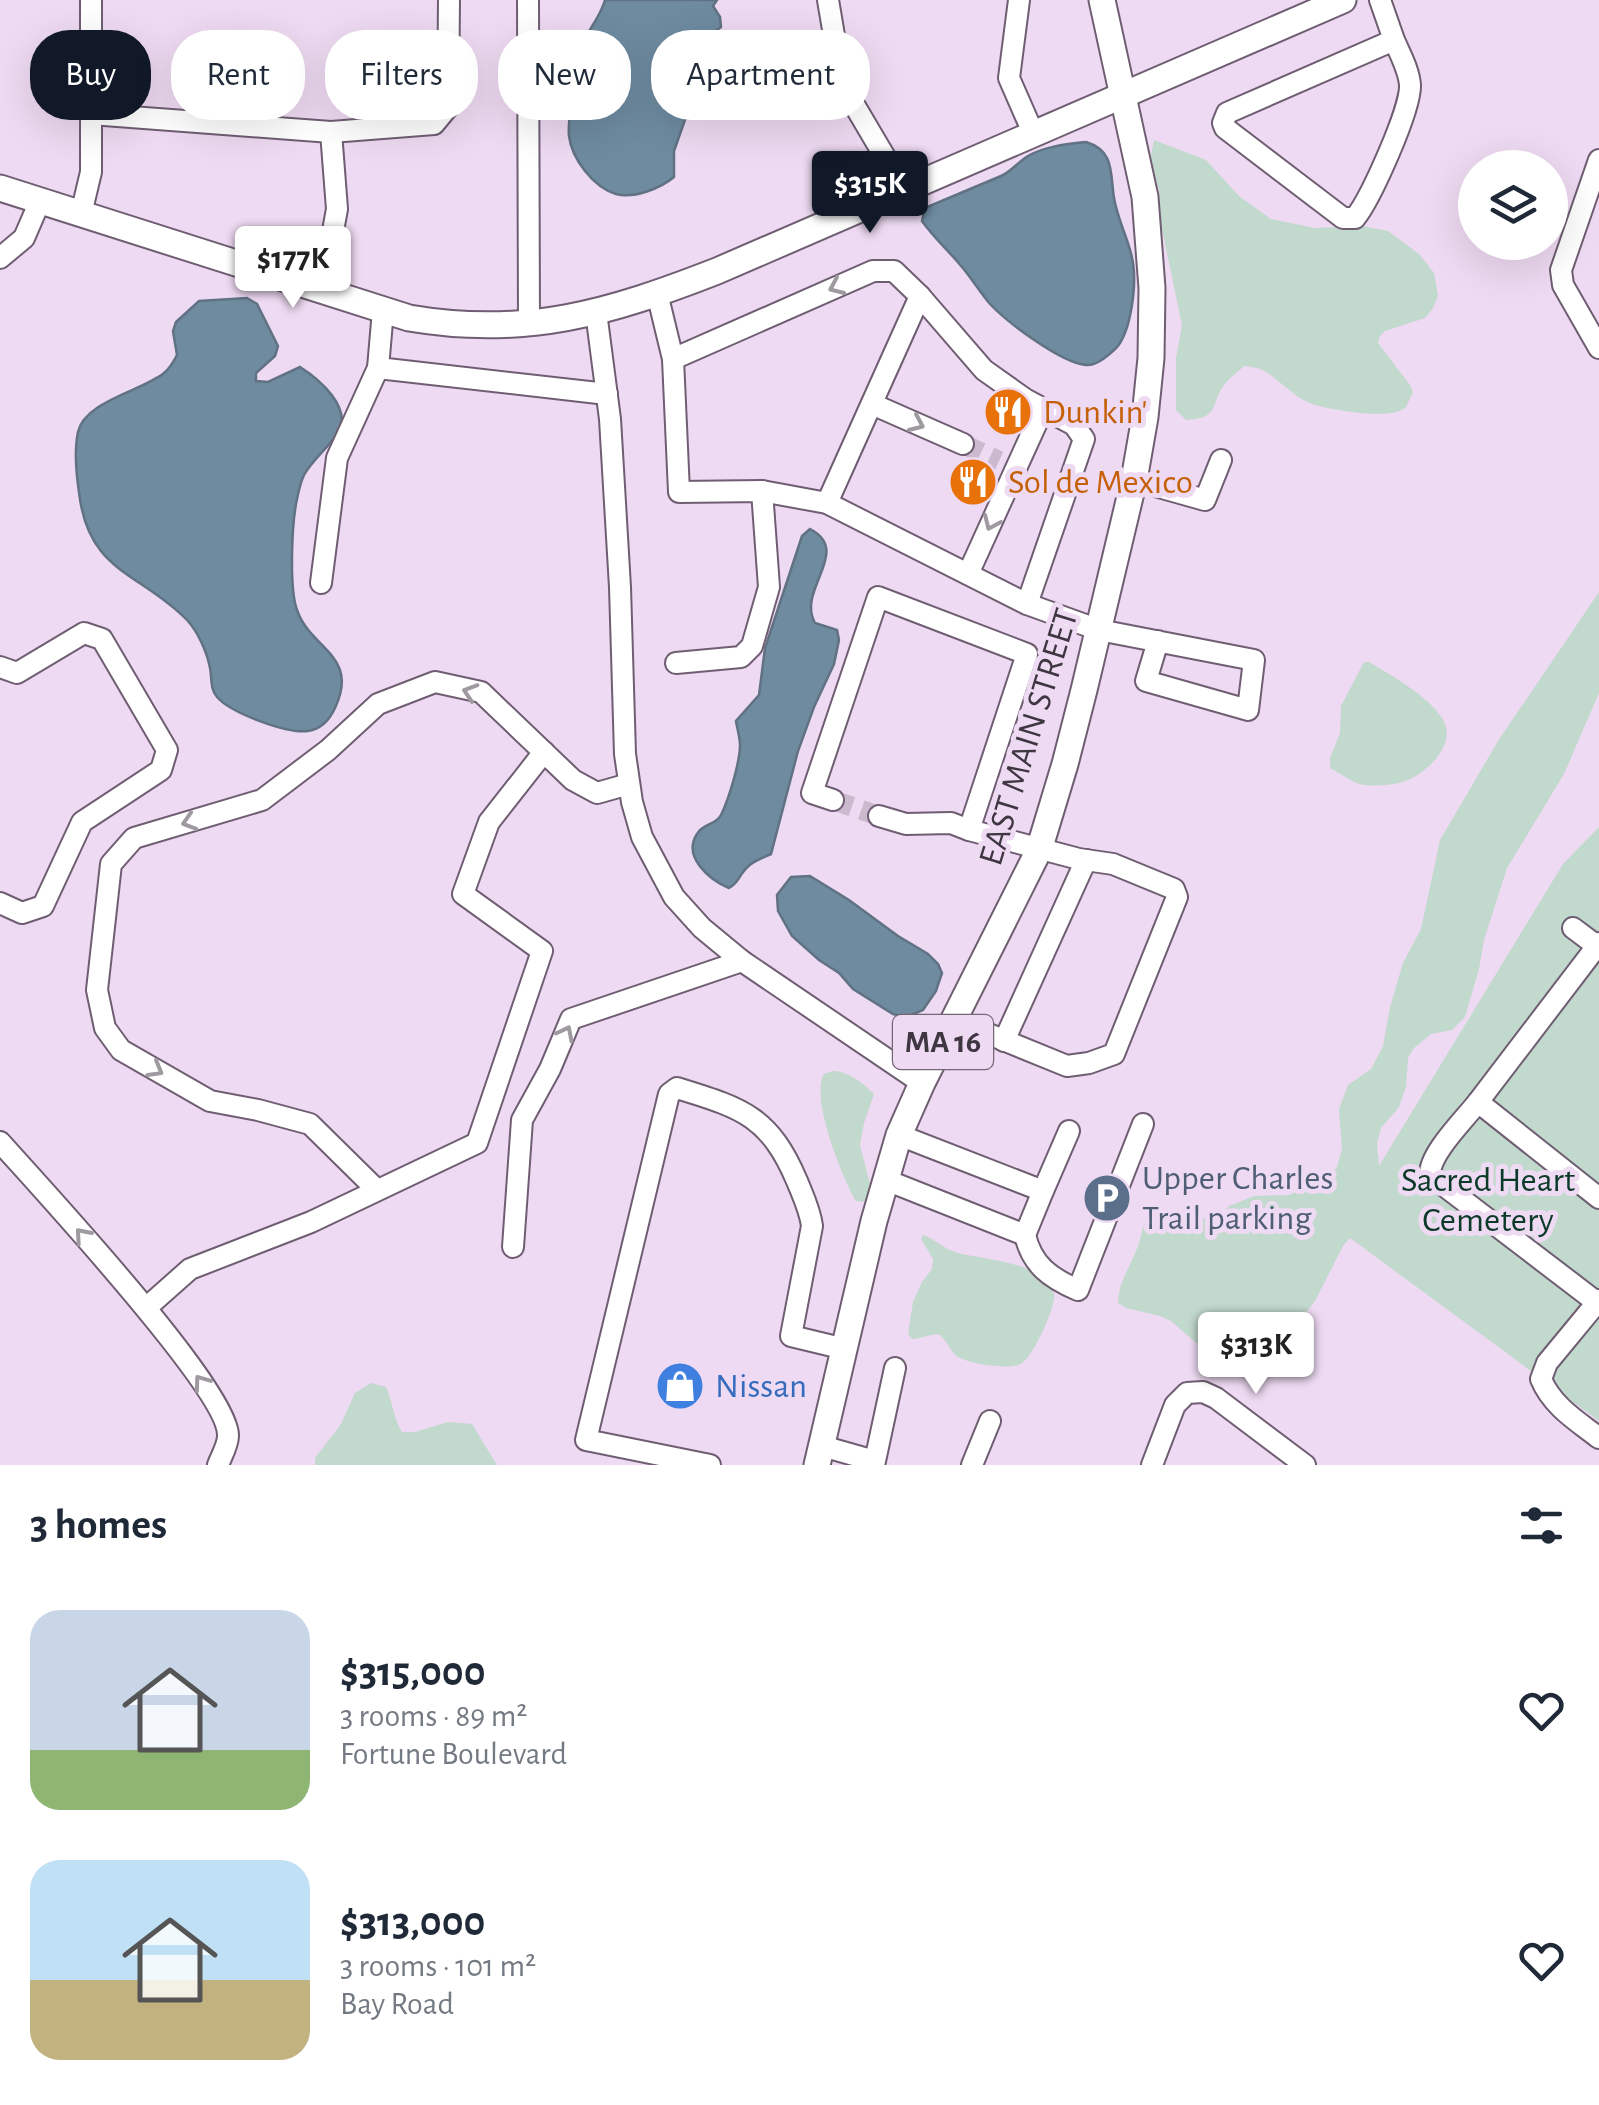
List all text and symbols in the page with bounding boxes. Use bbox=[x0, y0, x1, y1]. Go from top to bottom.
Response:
chip: Buy bbox=[30, 30, 151, 120]
chip: Rent bbox=[171, 30, 305, 120]
chip: Filters bbox=[325, 30, 478, 120]
chip: New bbox=[498, 30, 631, 120]
chip: Apartment bbox=[651, 30, 870, 120]
map controls bbox=[1458, 150, 1568, 260]
button: layers bbox=[1458, 150, 1568, 260]
pin: $315K bbox=[800, 151, 940, 236]
text: $315K bbox=[834, 167, 906, 199]
pin: $177K bbox=[223, 226, 363, 311]
text: $177K bbox=[257, 242, 329, 274]
one-way arrow bbox=[828, 275, 846, 295]
restaurant icon: Dunkin' bbox=[982, 386, 1034, 438]
place label: Dunkin' bbox=[1043, 395, 1147, 430]
one-way arrow bbox=[907, 412, 925, 432]
restaurant icon: Sol de Mexico bbox=[947, 456, 999, 508]
place label: Sol de Mexico bbox=[1008, 465, 1193, 500]
one-way arrow bbox=[983, 513, 1003, 531]
street label: EAST MAIN STREET bbox=[973, 605, 1085, 869]
one-way arrow bbox=[462, 683, 480, 703]
one-way arrow bbox=[181, 810, 198, 831]
road number: MA 16 bbox=[893, 1015, 993, 1069]
one-way arrow bbox=[553, 1026, 573, 1044]
one-way arrow bbox=[145, 1058, 163, 1078]
place label: Upper Charles Trail parking bbox=[1142, 1161, 1333, 1236]
park label: Sacred Heart Cemetery bbox=[1401, 1163, 1575, 1238]
parking icon: Upper Charles Trail parking bbox=[1081, 1172, 1133, 1224]
one-way arrow bbox=[75, 1228, 93, 1247]
pin: $313K bbox=[1186, 1312, 1326, 1397]
text: $313K bbox=[1220, 1328, 1292, 1360]
shop icon: Nissan bbox=[654, 1360, 706, 1412]
place label: Nissan bbox=[715, 1369, 807, 1404]
one-way arrow bbox=[195, 1375, 212, 1393]
icon: filters bbox=[1514, 1498, 1569, 1553]
text: 3 homes bbox=[30, 1504, 167, 1546]
icon: home bbox=[110, 1650, 230, 1770]
text: $315,000 bbox=[340, 1651, 486, 1693]
icon: heart bbox=[1514, 1683, 1569, 1738]
text: 3 rooms · 89 m² bbox=[340, 1700, 527, 1732]
text: Fortune Boulevard bbox=[340, 1738, 567, 1770]
icon: home bbox=[110, 1900, 230, 2020]
text: $313,000 bbox=[340, 1901, 486, 1943]
icon: heart bbox=[1514, 1933, 1569, 1988]
text: 3 rooms · 101 m² bbox=[340, 1950, 536, 1982]
text: Bay Road bbox=[340, 1988, 454, 2020]

